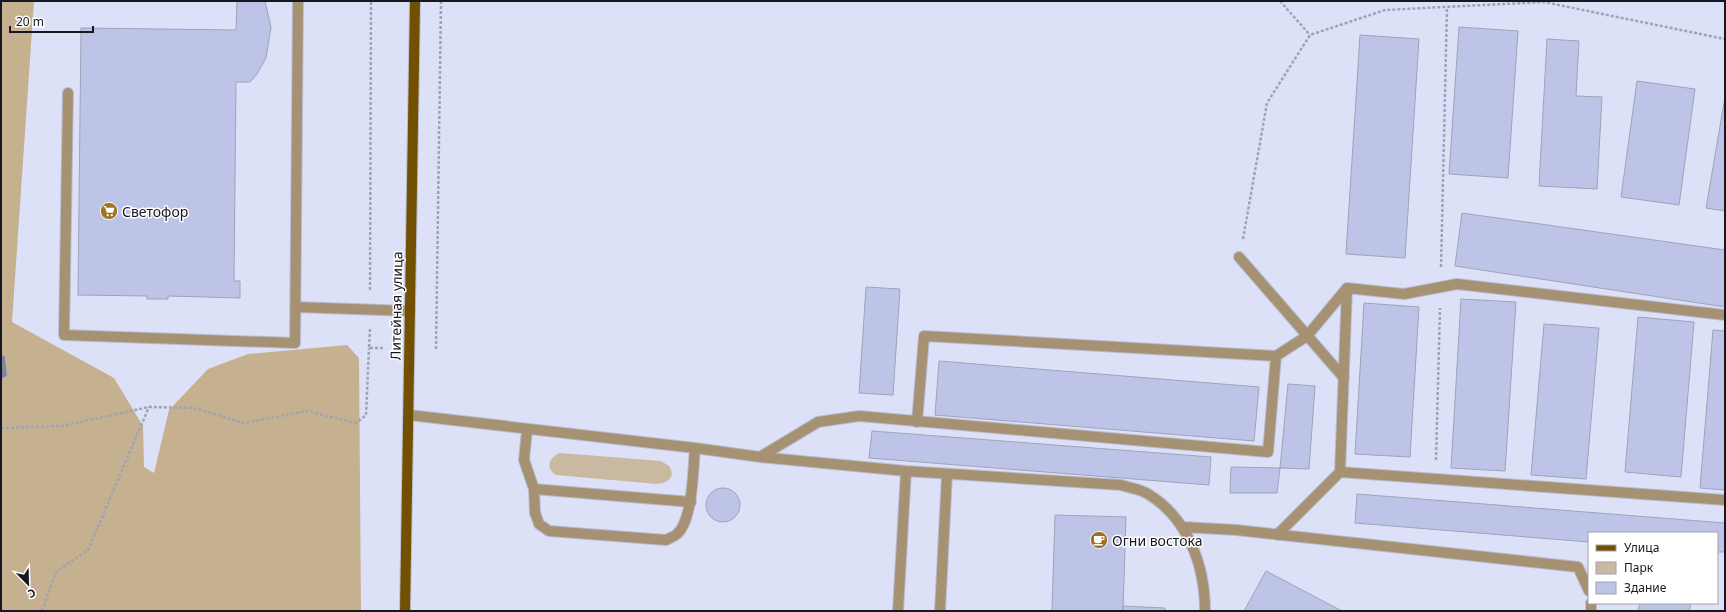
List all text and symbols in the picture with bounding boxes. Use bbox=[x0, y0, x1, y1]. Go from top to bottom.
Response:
scale bar bbox=[10, 8, 93, 34]
text: 20 m bbox=[16, 13, 44, 30]
supermarket icon: Светофор bbox=[99, 201, 119, 221]
place label: Светофор bbox=[122, 202, 188, 221]
street label: Литейная улица bbox=[386, 251, 406, 361]
cafe icon: Огни востока bbox=[1089, 530, 1109, 550]
place label: Огни востока bbox=[1112, 531, 1202, 550]
legend bbox=[1588, 532, 1718, 604]
text: Улица bbox=[1624, 539, 1659, 556]
text: Парк bbox=[1624, 559, 1654, 576]
north arrow bbox=[8, 564, 48, 604]
text: Здание bbox=[1624, 579, 1667, 596]
text: С bbox=[26, 585, 38, 602]

